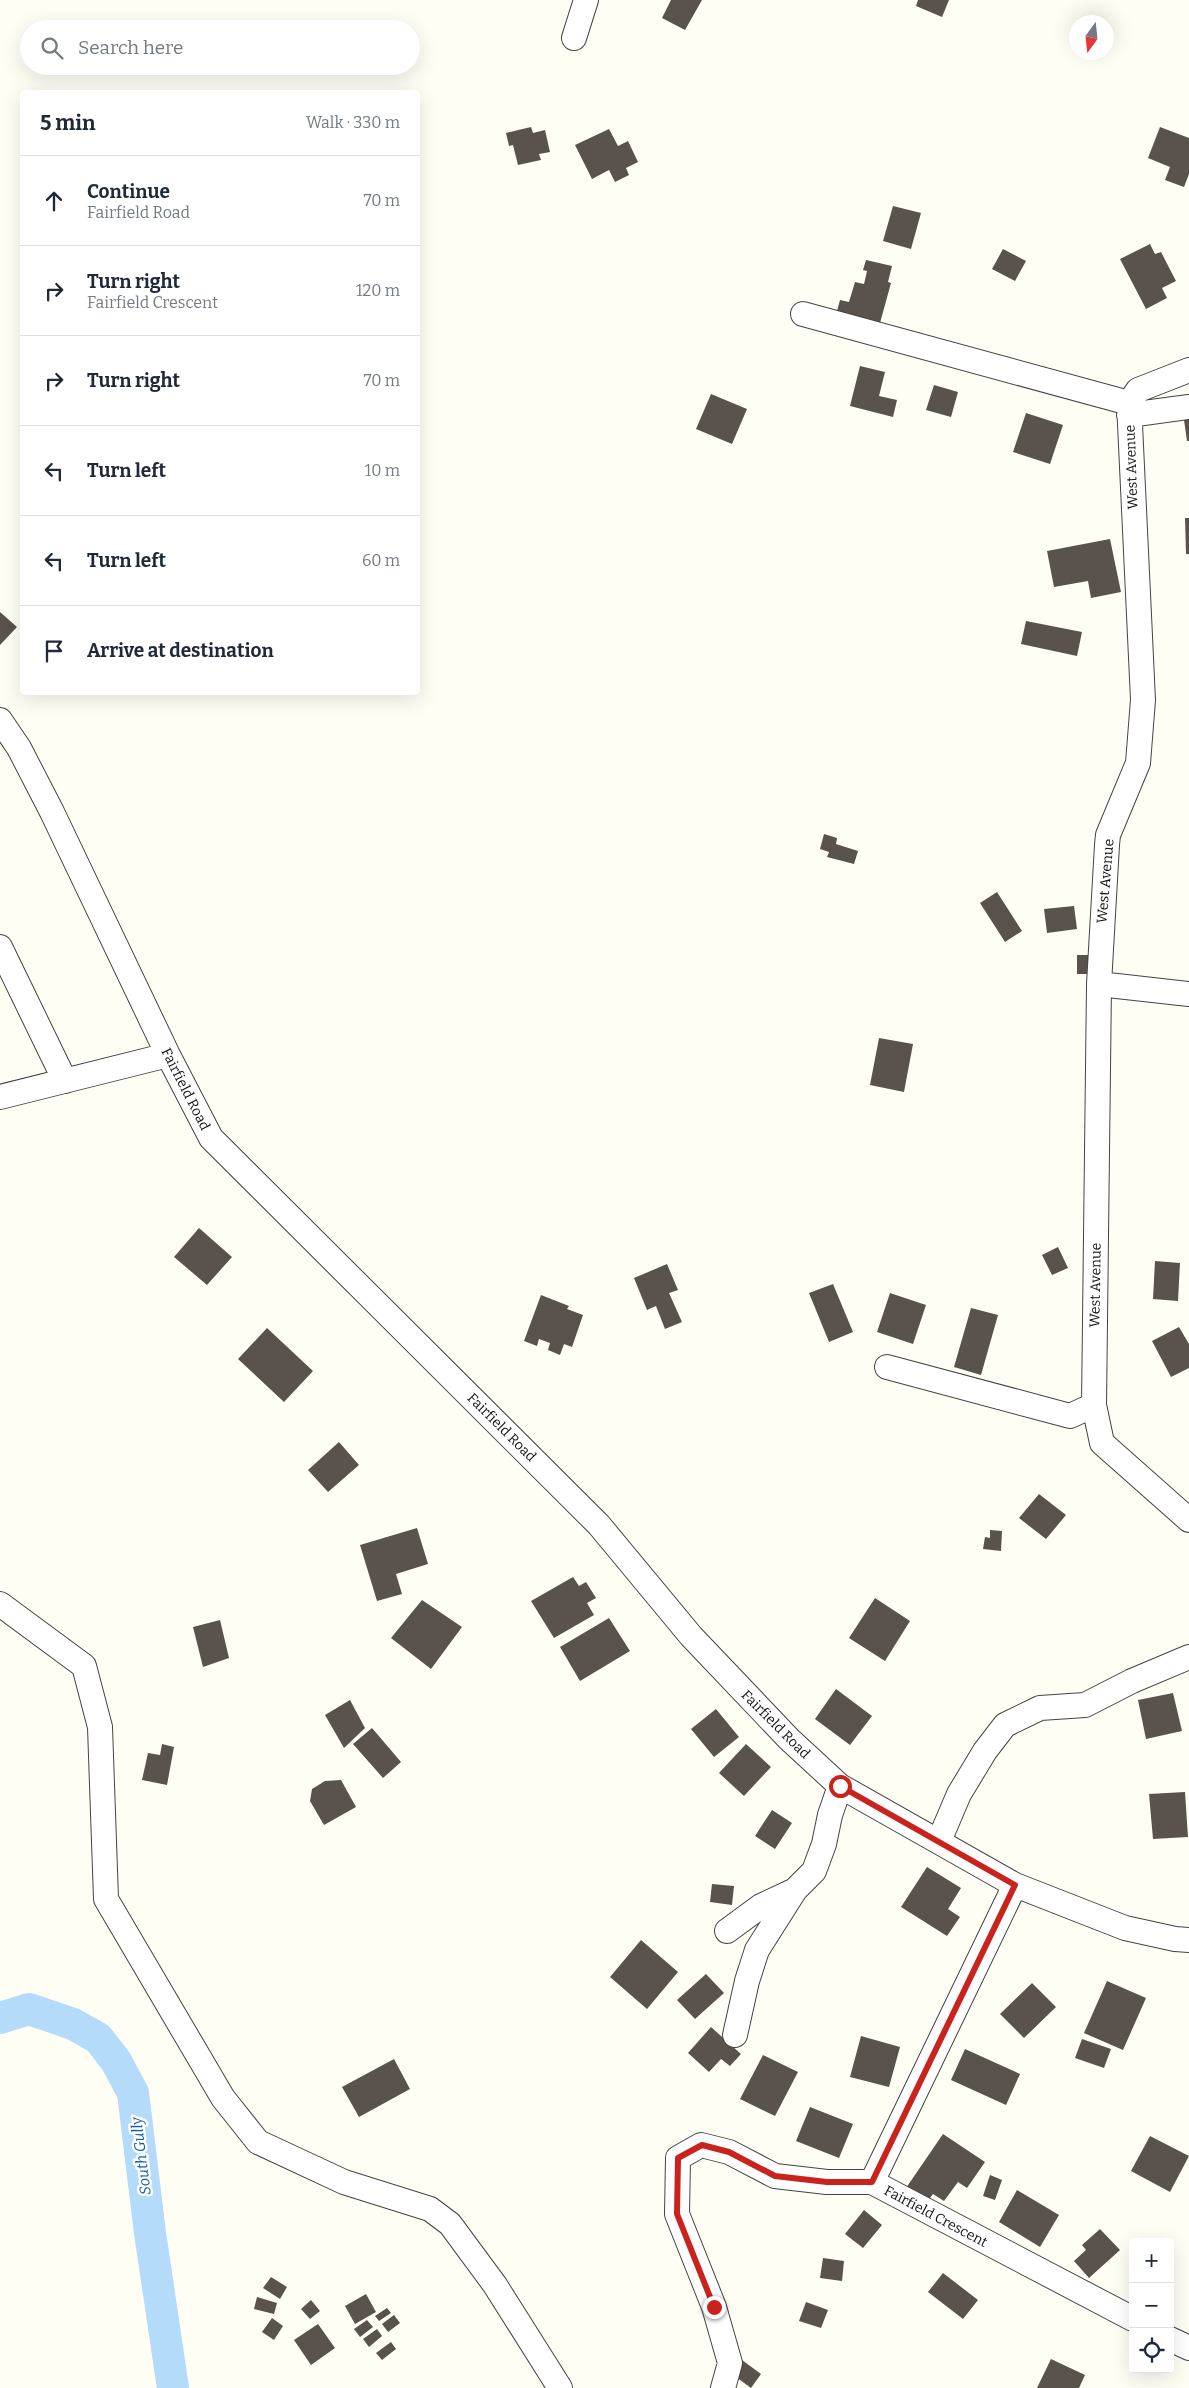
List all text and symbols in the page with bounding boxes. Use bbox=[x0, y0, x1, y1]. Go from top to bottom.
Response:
north arrow bbox=[1069, 15, 1114, 60]
search box bbox=[20, 20, 420, 75]
icon: search bbox=[38, 34, 66, 62]
text: Search here bbox=[78, 36, 183, 59]
text: 5 min bbox=[40, 110, 96, 136]
text: Walk · 330 m bbox=[306, 113, 400, 132]
text: Continue bbox=[87, 180, 170, 203]
icon: ahead bbox=[40, 187, 68, 215]
text: 70 m bbox=[364, 191, 400, 210]
text: Fairfield Road bbox=[87, 203, 190, 222]
text: Turn right bbox=[87, 270, 180, 293]
icon: right bbox=[40, 277, 68, 305]
text: 120 m bbox=[356, 281, 400, 300]
text: Fairfield Crescent bbox=[87, 293, 218, 312]
icon: right bbox=[40, 367, 68, 395]
text: Turn right bbox=[87, 369, 180, 392]
text: 70 m bbox=[364, 371, 400, 390]
street label: West Avenue bbox=[1122, 424, 1141, 510]
icon: left bbox=[40, 457, 68, 485]
text: Turn left bbox=[87, 459, 166, 482]
text: 10 m bbox=[365, 461, 400, 480]
icon: left bbox=[40, 547, 68, 575]
text: Turn left bbox=[87, 549, 166, 572]
text: 60 m bbox=[362, 551, 400, 570]
icon: arrive bbox=[40, 637, 68, 665]
text: Arrive at destination bbox=[87, 639, 274, 662]
street label: West Avenue bbox=[1093, 838, 1118, 924]
street label: Fairfield Road bbox=[158, 1045, 214, 1133]
street label: West Avenue bbox=[1086, 1242, 1105, 1328]
street label: Fairfield Road bbox=[464, 1389, 540, 1465]
street label: Fairfield Road bbox=[738, 1686, 814, 1762]
route start bbox=[829, 1775, 852, 1798]
water label: South Gully bbox=[127, 2115, 155, 2196]
street label: Fairfield Crescent bbox=[881, 2182, 990, 2251]
map controls bbox=[1129, 2238, 1174, 2373]
button: + bbox=[1129, 2238, 1174, 2283]
button: − bbox=[1129, 2283, 1174, 2328]
route end bbox=[703, 2296, 726, 2319]
button: locate bbox=[1129, 2328, 1174, 2373]

